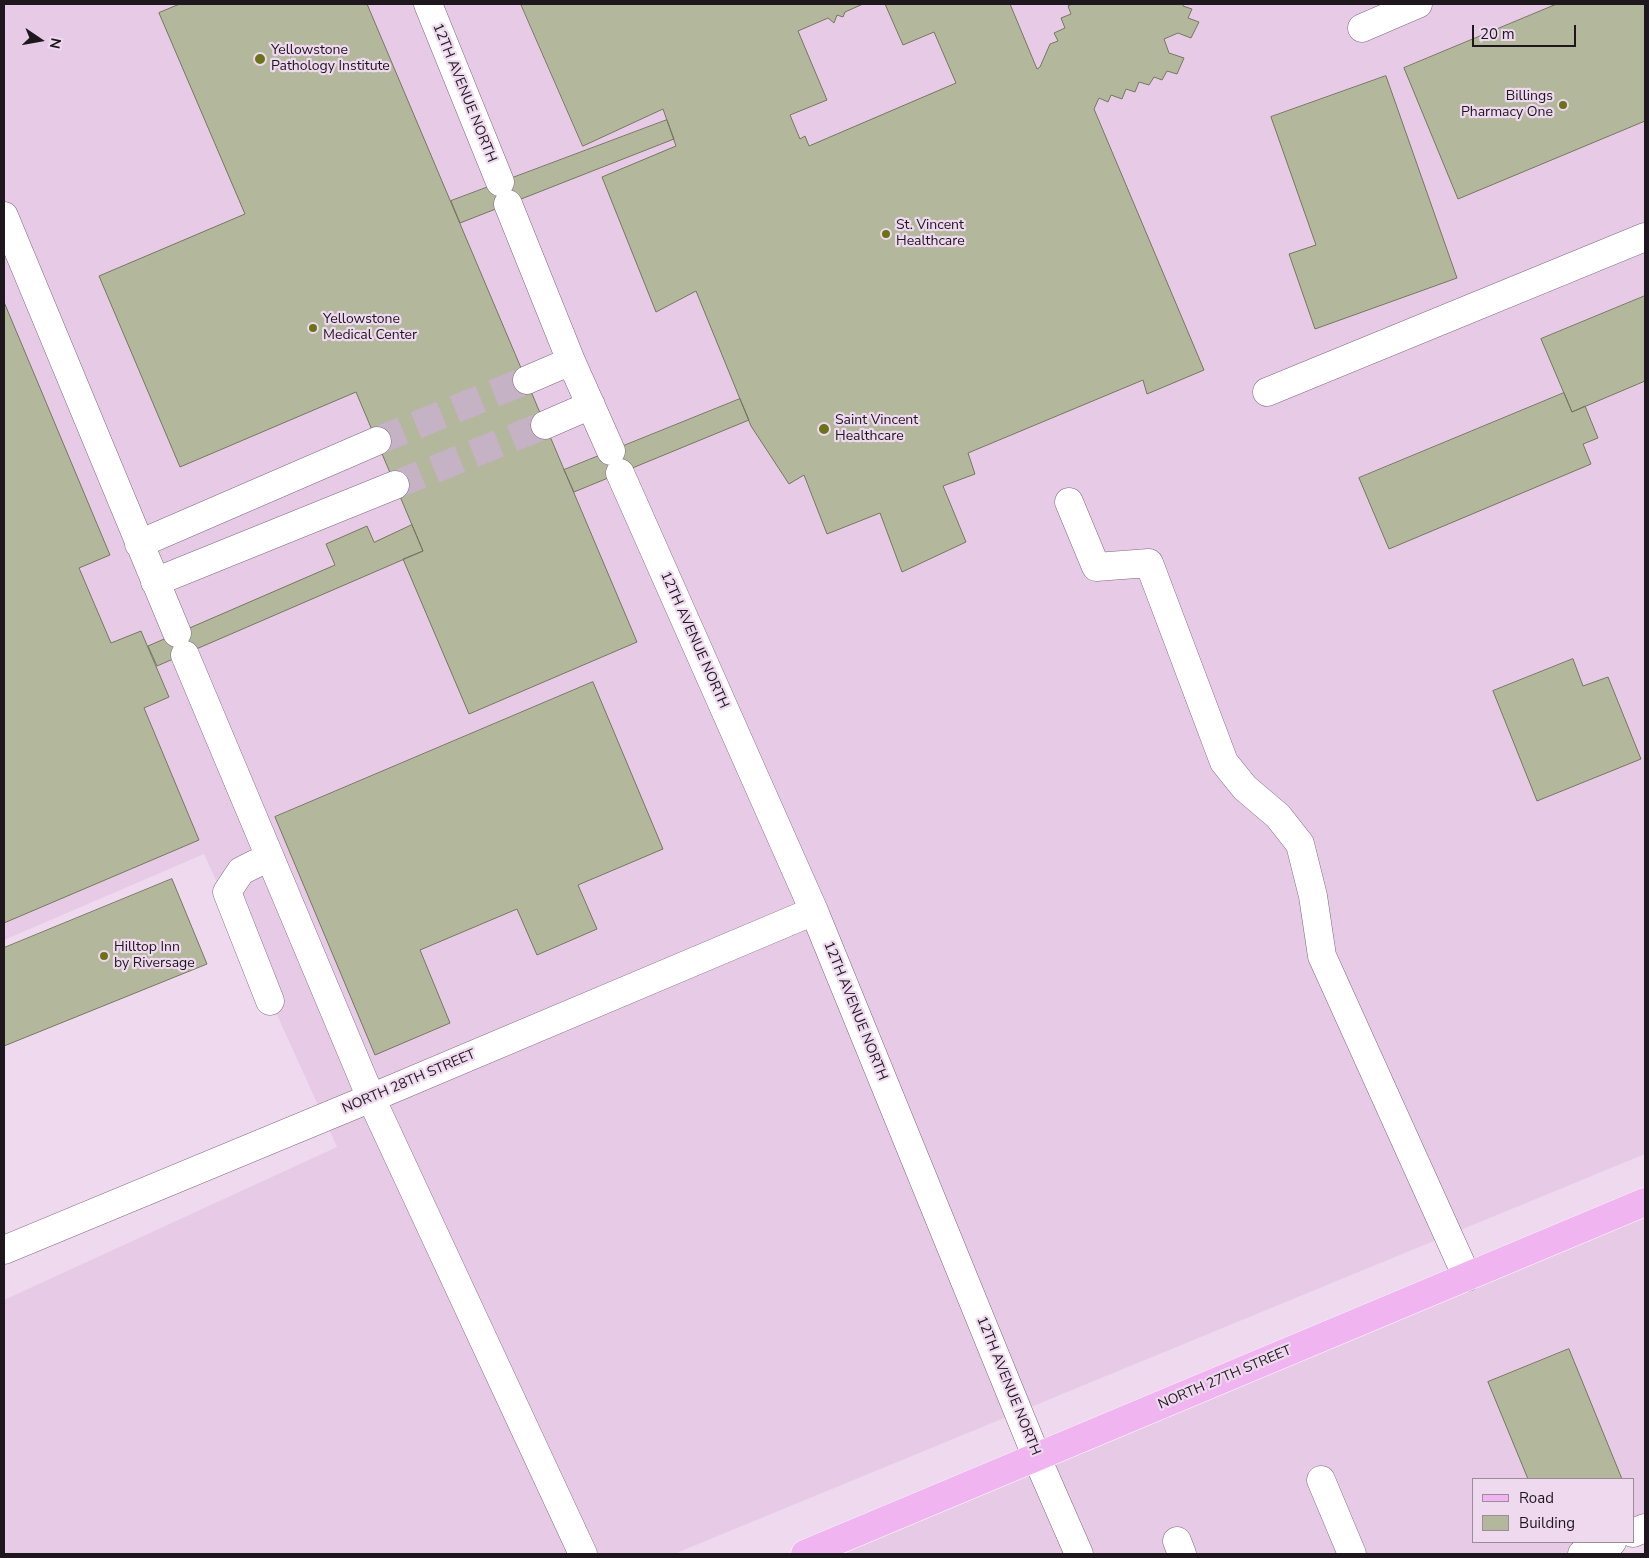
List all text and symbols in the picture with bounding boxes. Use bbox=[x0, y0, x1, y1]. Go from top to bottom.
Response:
north arrow bbox=[15, 15, 65, 65]
scale bar bbox=[1474, 15, 1578, 47]
street label: 12TH AVENUE NORTH bbox=[428, 21, 500, 165]
text: 20 m bbox=[1480, 24, 1515, 44]
text: N bbox=[45, 36, 66, 50]
place label: Yellowstone Pathology Institute bbox=[271, 43, 390, 75]
marker: Yellowstone Pathology Institute bbox=[253, 52, 267, 66]
place label: Billings Pharmacy One bbox=[1461, 89, 1553, 121]
marker: Billings Pharmacy One bbox=[1557, 99, 1569, 111]
place label: St. Vincent Healthcare bbox=[896, 218, 965, 250]
marker: St. Vincent Healthcare bbox=[880, 228, 892, 240]
place label: Yellowstone Medical Center bbox=[323, 312, 417, 344]
marker: Yellowstone Medical Center bbox=[307, 322, 319, 334]
place label: Saint Vincent Healthcare bbox=[835, 413, 918, 446]
marker: Saint Vincent Healthcare bbox=[817, 422, 831, 436]
street label: 12TH AVENUE NORTH bbox=[656, 569, 732, 711]
street label: 12TH AVENUE NORTH bbox=[819, 939, 891, 1083]
place label: Hilltop Inn by Riversage bbox=[114, 940, 195, 972]
marker: Hilltop Inn by Riversage bbox=[98, 950, 110, 962]
street label: NORTH 28TH STREET bbox=[340, 1046, 478, 1118]
street label: 12TH AVENUE NORTH bbox=[972, 1314, 1044, 1458]
street label: NORTH 27TH STREET bbox=[1156, 1342, 1294, 1414]
legend bbox=[1472, 1478, 1634, 1543]
text: Road bbox=[1519, 1488, 1554, 1508]
text: Building bbox=[1519, 1513, 1575, 1533]

